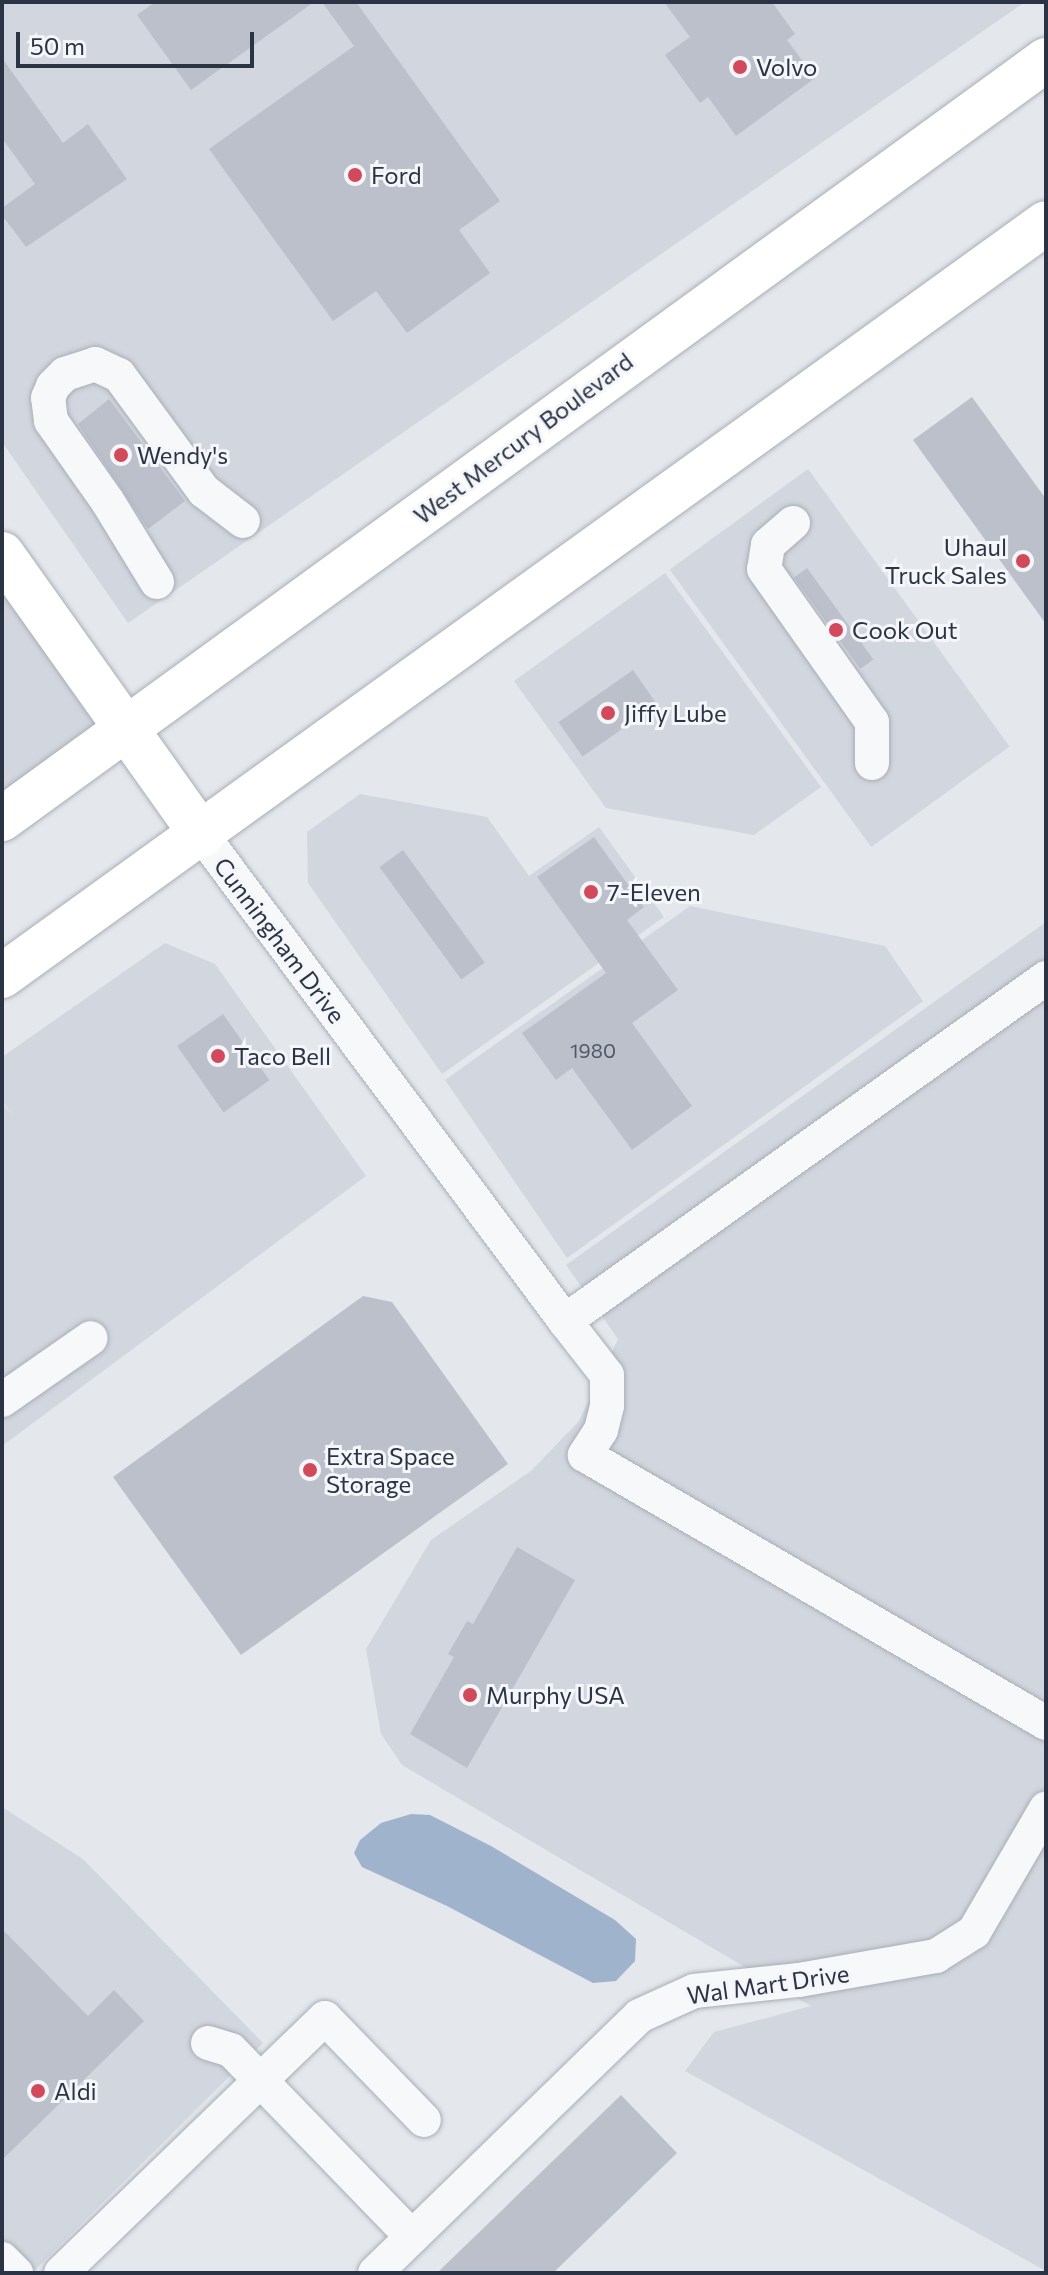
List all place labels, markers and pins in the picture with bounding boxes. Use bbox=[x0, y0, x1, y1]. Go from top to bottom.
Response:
place label: Volvo bbox=[756, 53, 817, 81]
marker: Volvo bbox=[731, 58, 749, 76]
place label: Ford bbox=[371, 161, 422, 189]
marker: Ford bbox=[346, 166, 364, 184]
place label: Wendy's bbox=[137, 441, 228, 469]
marker: Wendy's bbox=[112, 446, 130, 464]
place label: Uhaul Truck Sales bbox=[885, 533, 1007, 589]
marker: Uhaul Truck Sales bbox=[1014, 552, 1032, 570]
place label: Cook Out bbox=[852, 616, 958, 644]
marker: Cook Out bbox=[827, 621, 845, 639]
place label: Jiffy Lube bbox=[624, 699, 727, 727]
marker: Jiffy Lube bbox=[599, 704, 617, 722]
place label: 7-Eleven bbox=[607, 878, 701, 906]
marker: 7-Eleven bbox=[582, 883, 600, 901]
place label: Taco Bell bbox=[234, 1042, 331, 1070]
marker: Taco Bell bbox=[209, 1047, 227, 1065]
place label: Extra Space Storage bbox=[326, 1442, 455, 1498]
marker: Extra Space Storage bbox=[301, 1461, 319, 1479]
place label: Murphy USA bbox=[486, 1681, 625, 1709]
marker: Murphy USA bbox=[461, 1686, 479, 1704]
place label: Aldi bbox=[54, 2077, 97, 2105]
marker: Aldi bbox=[29, 2082, 47, 2100]

